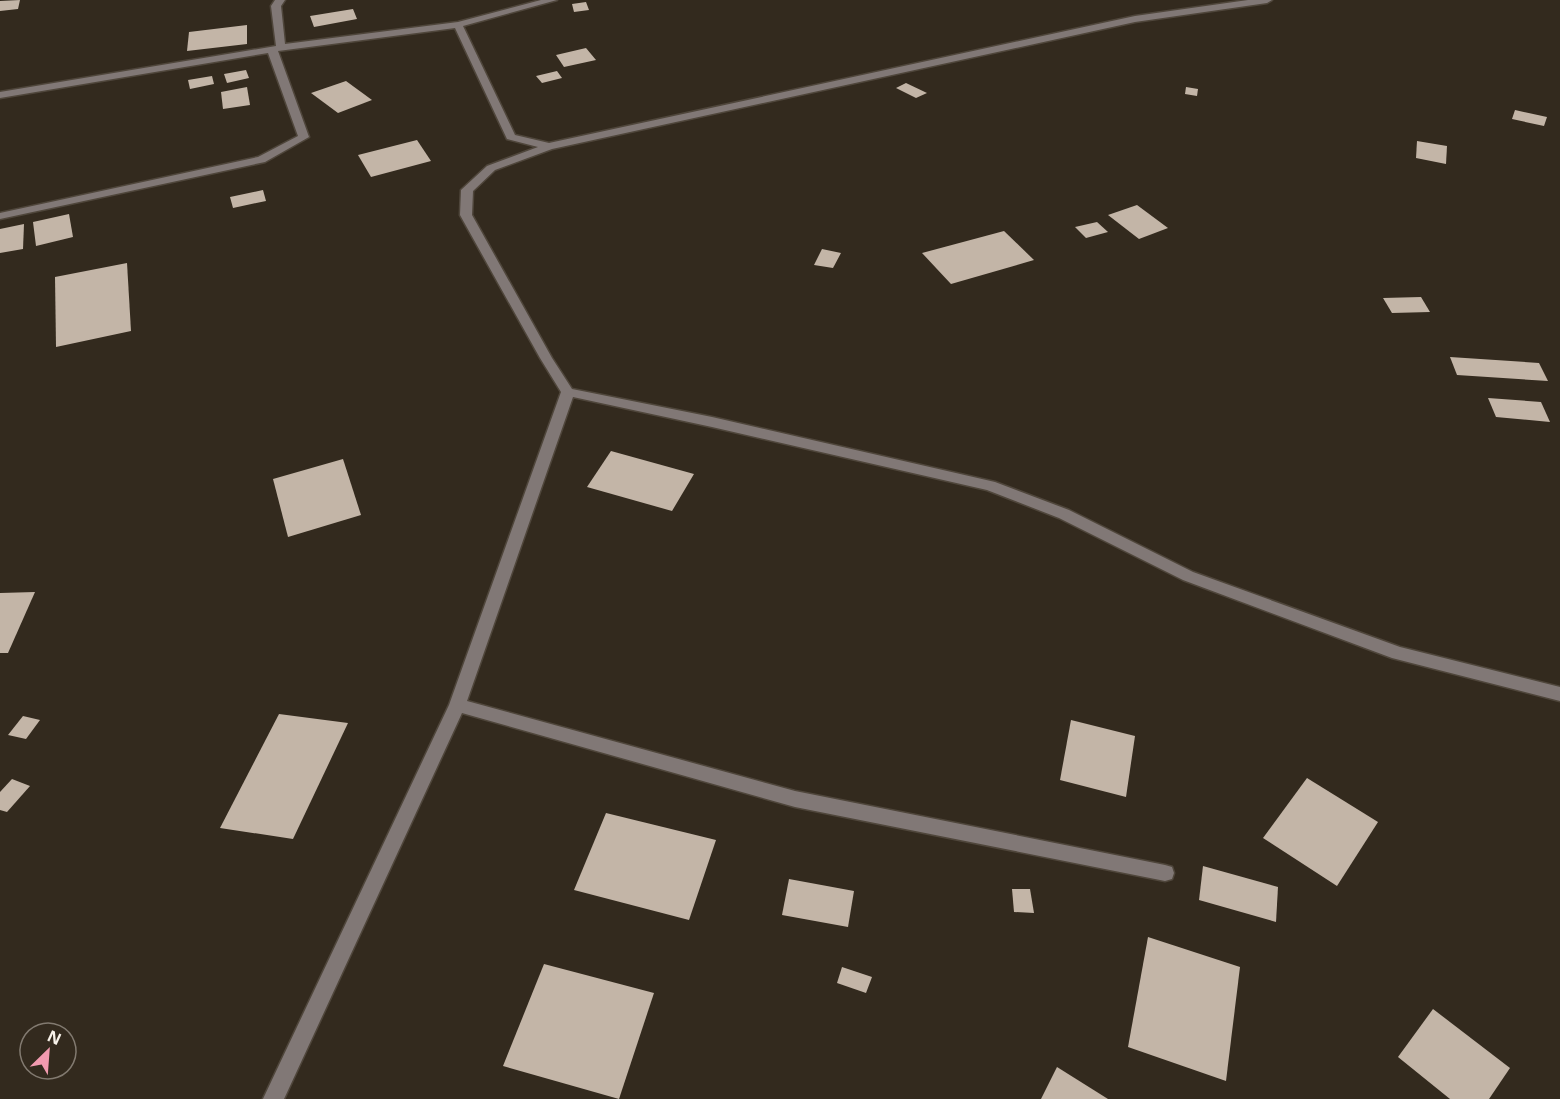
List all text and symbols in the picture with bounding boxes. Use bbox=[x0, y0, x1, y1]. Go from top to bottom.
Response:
north arrow bbox=[18, 1021, 78, 1081]
text: N bbox=[44, 1025, 65, 1050]

